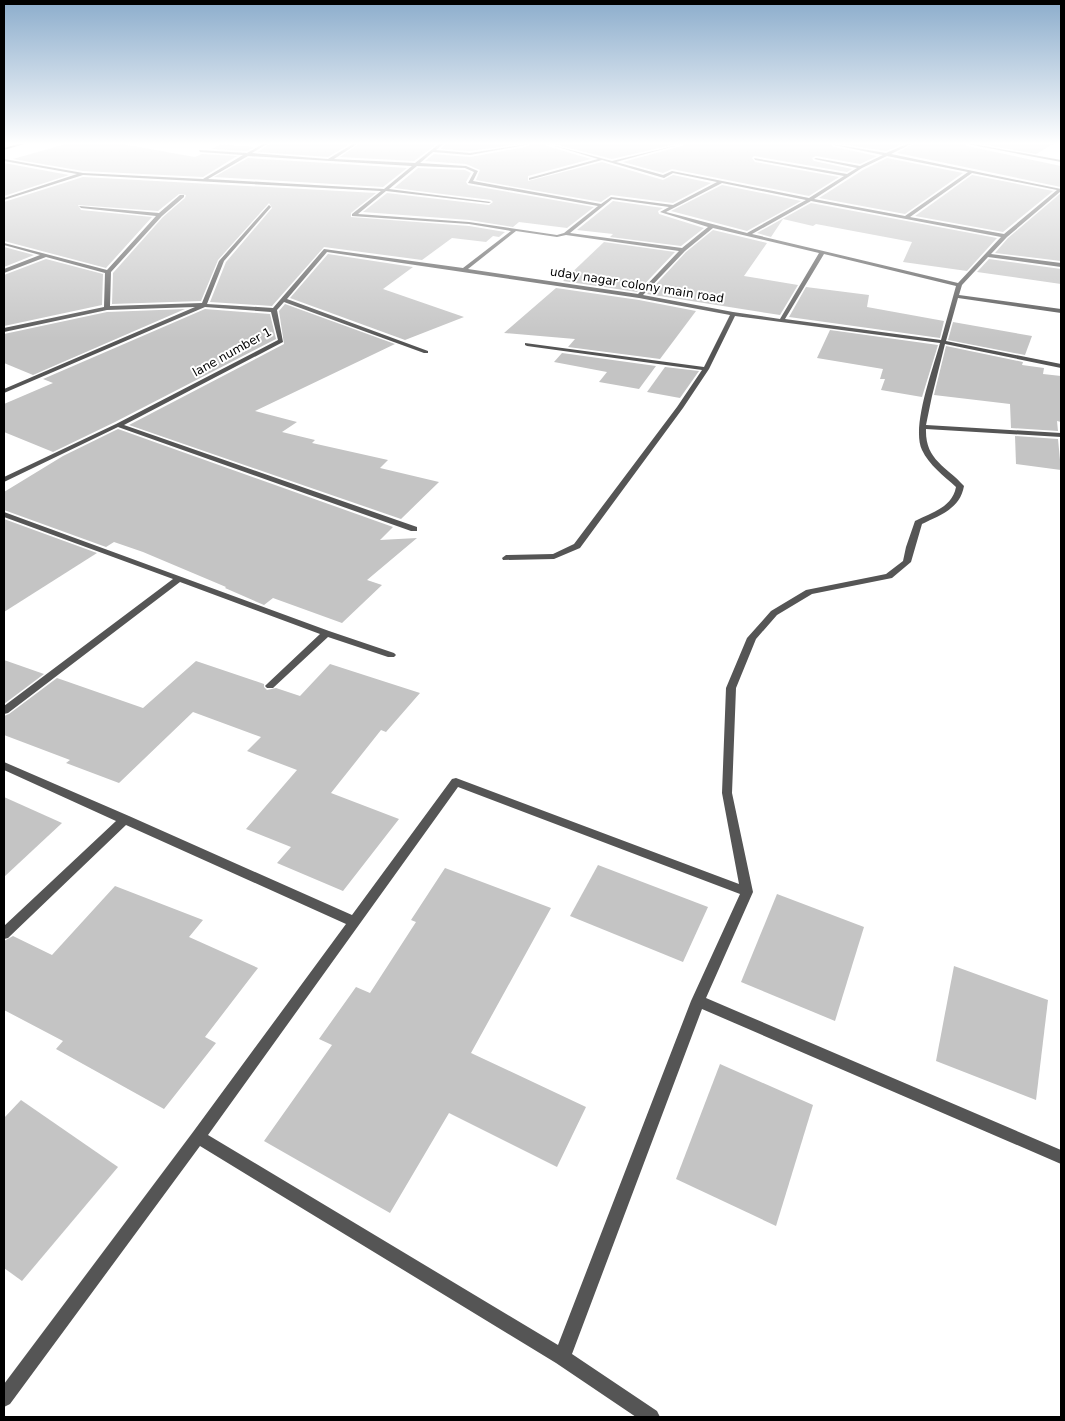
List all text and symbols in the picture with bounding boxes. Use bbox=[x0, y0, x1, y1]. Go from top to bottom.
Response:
street label: uday nagar colony main road bbox=[549, 264, 725, 306]
street label: lane number 1 bbox=[190, 325, 274, 379]

